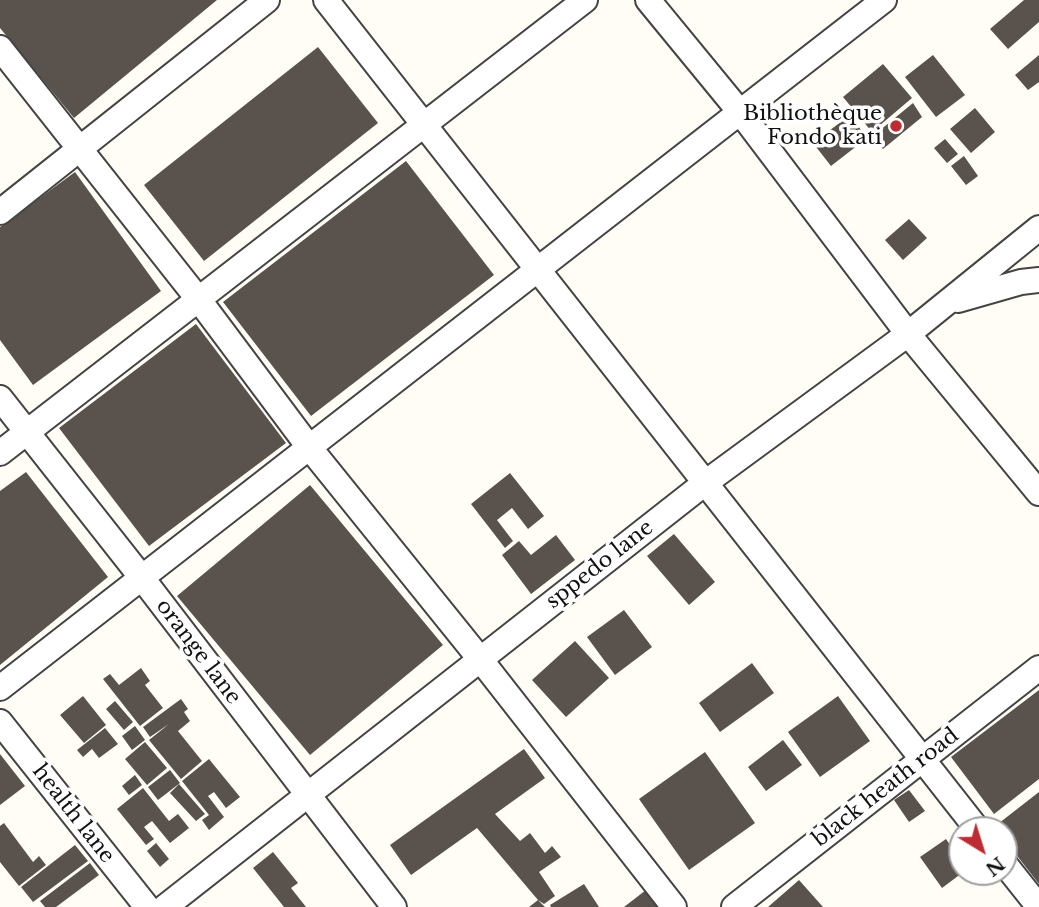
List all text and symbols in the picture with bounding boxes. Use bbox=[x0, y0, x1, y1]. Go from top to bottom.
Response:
place label: Bibliothèque Fondo kati bbox=[743, 101, 882, 151]
marker: Bibliothèque Fondo kati bbox=[888, 118, 904, 134]
street label: sppedo lane bbox=[541, 515, 659, 615]
street label: orange lane bbox=[150, 594, 246, 710]
street label: black heath road bbox=[808, 723, 964, 853]
street label: health lane bbox=[27, 760, 119, 868]
north arrow bbox=[948, 816, 1018, 886]
text: N bbox=[981, 852, 1009, 881]

